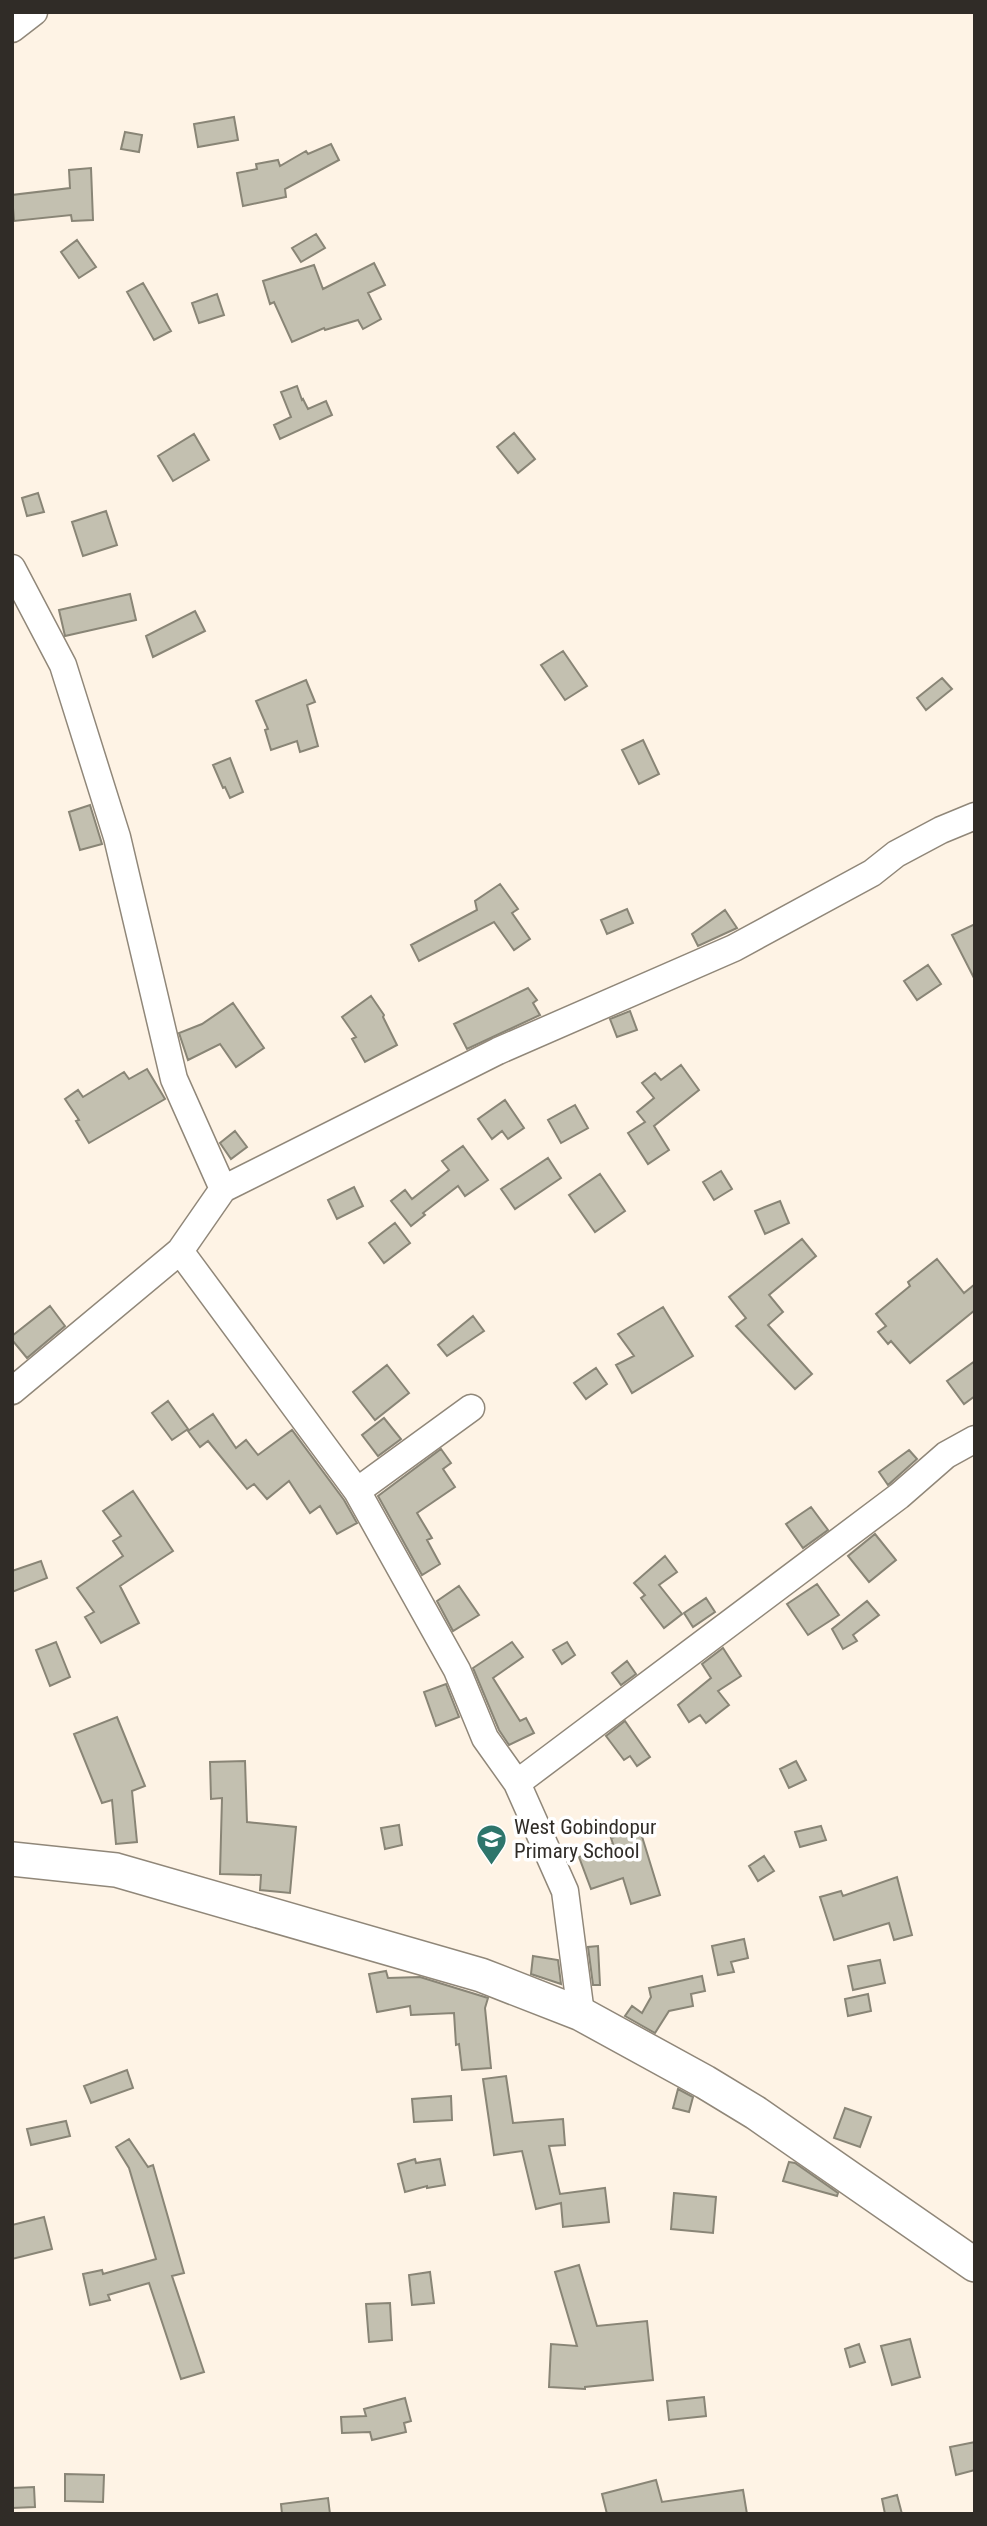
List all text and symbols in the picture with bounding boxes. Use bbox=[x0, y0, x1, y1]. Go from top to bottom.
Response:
place label: West Gobindopur Primary School bbox=[514, 1815, 656, 1863]
school or university icon: West Gobindopur Primary School bbox=[474, 1822, 508, 1866]

